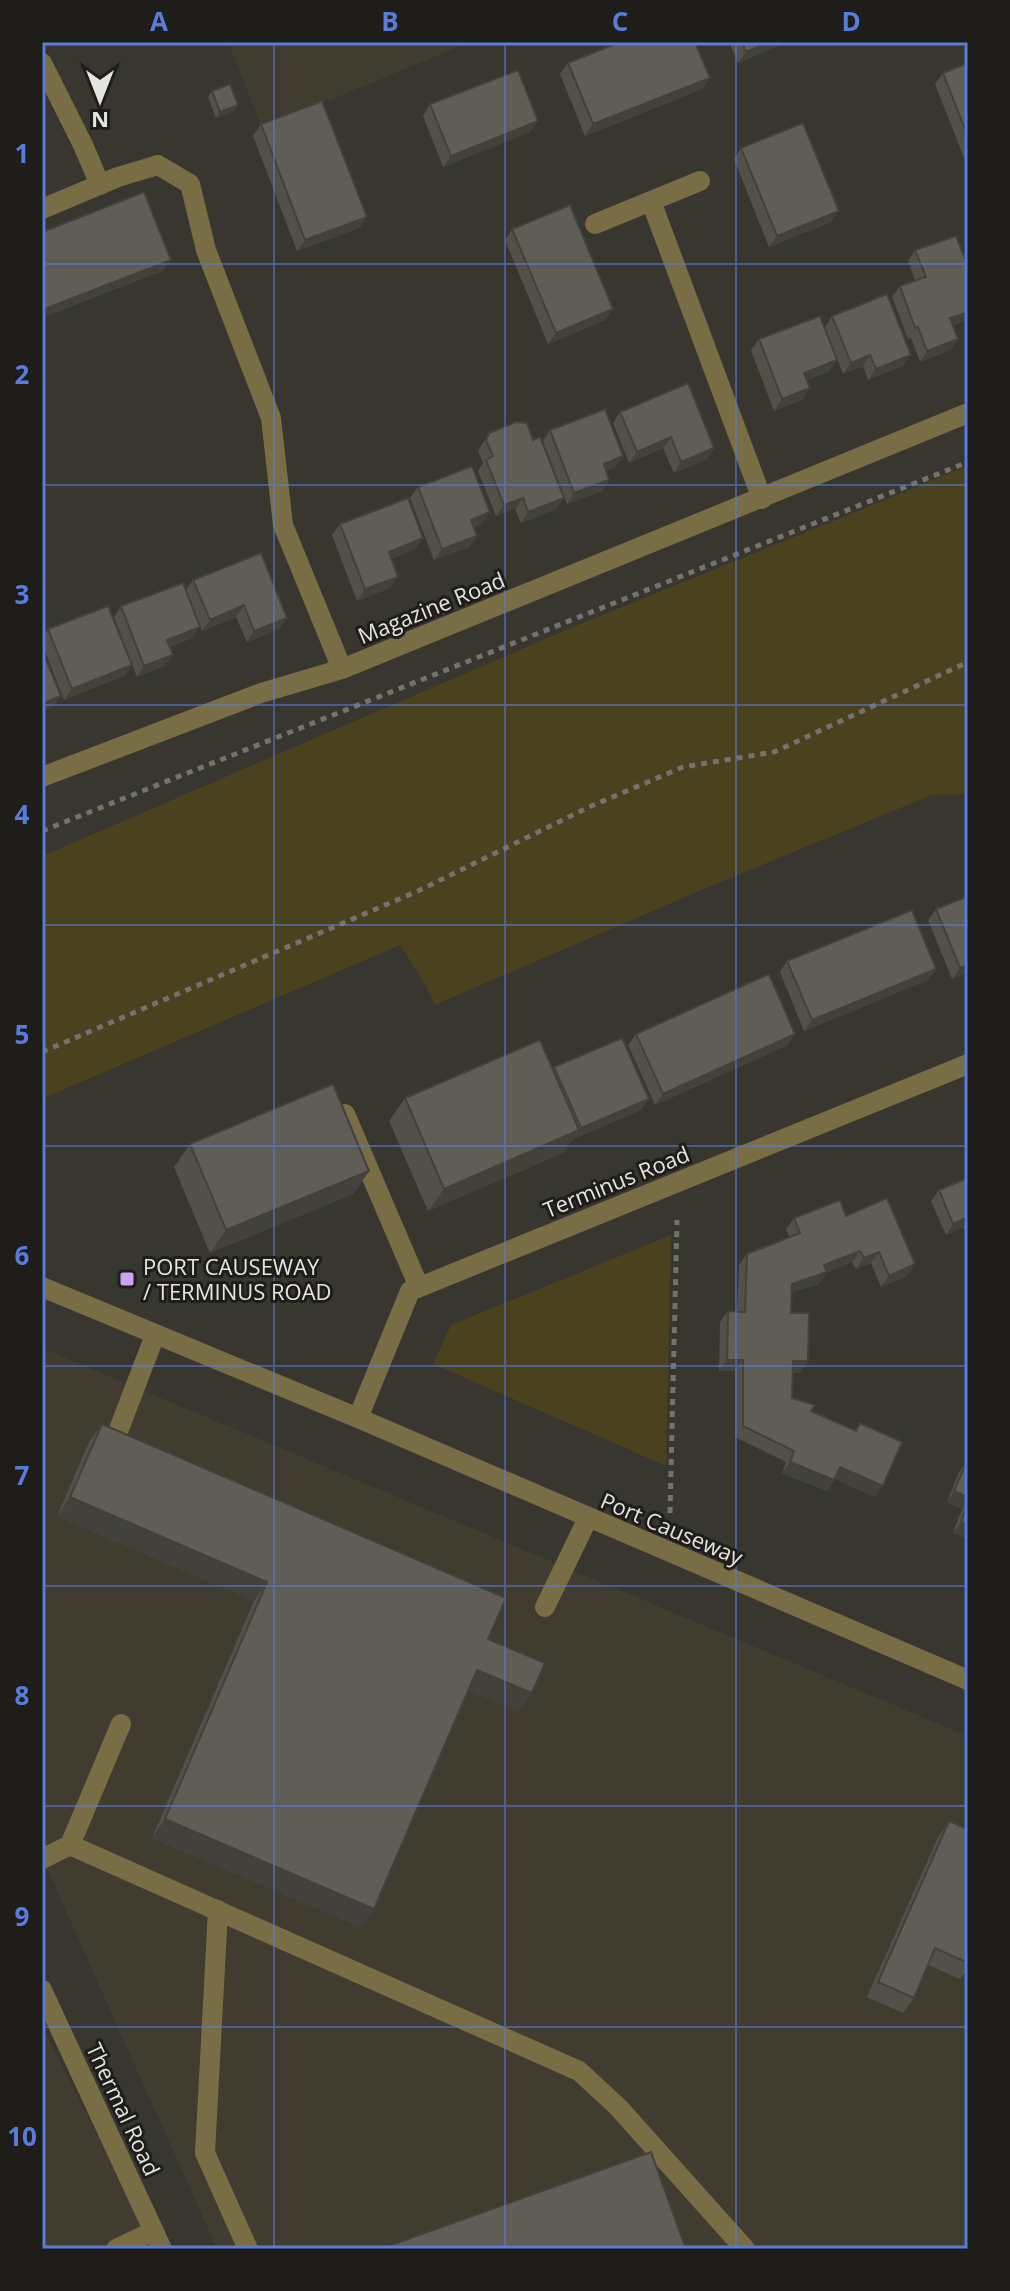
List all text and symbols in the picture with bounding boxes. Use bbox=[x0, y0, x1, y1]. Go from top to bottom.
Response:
text: A bbox=[150, 3, 168, 39]
text: B bbox=[381, 3, 399, 39]
text: C bbox=[612, 3, 628, 39]
text: D bbox=[841, 3, 861, 39]
north arrow bbox=[60, 60, 140, 140]
text: N bbox=[91, 106, 109, 136]
text: 1 bbox=[15, 135, 29, 171]
text: 2 bbox=[15, 356, 30, 392]
street label: Magazine Road bbox=[353, 564, 509, 650]
text: 3 bbox=[15, 576, 29, 612]
text: 4 bbox=[15, 796, 30, 832]
text: 5 bbox=[15, 1016, 29, 1052]
street label: Terminus Road bbox=[538, 1138, 694, 1224]
text: 6 bbox=[15, 1237, 30, 1273]
place label: PORT CAUSEWAY / TERMINUS ROAD bbox=[143, 1251, 332, 1306]
marker: PORT CAUSEWAY / TERMINUS ROAD bbox=[118, 1270, 136, 1288]
text: 7 bbox=[15, 1457, 30, 1493]
street label: Port Causeway bbox=[596, 1485, 749, 1572]
text: 8 bbox=[15, 1677, 29, 1713]
text: 9 bbox=[15, 1898, 29, 1934]
street label: Thermal Road bbox=[80, 2038, 168, 2180]
text: 10 bbox=[7, 2118, 37, 2154]

